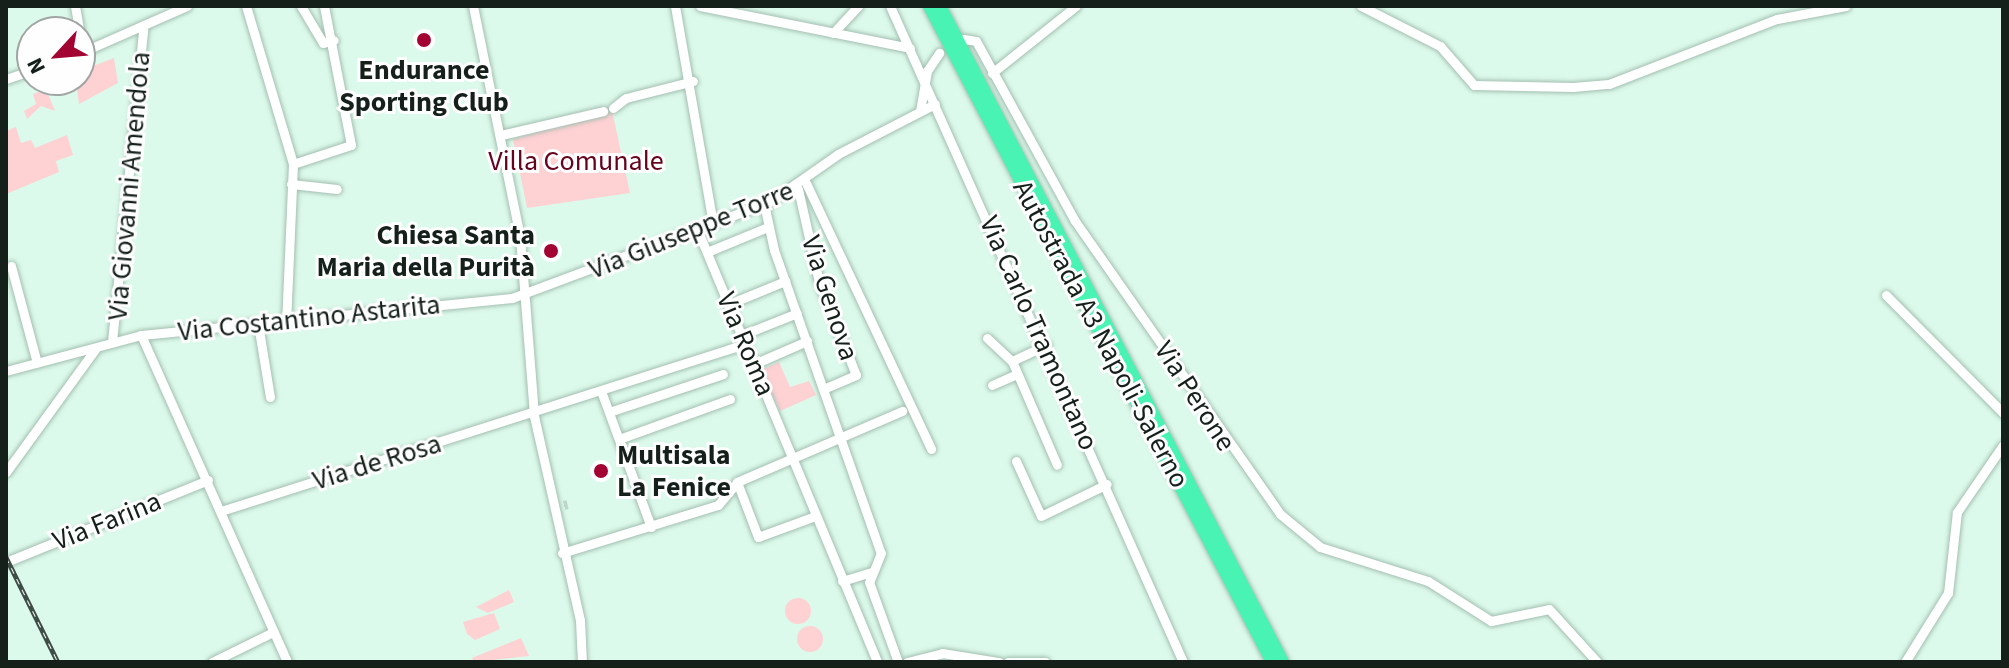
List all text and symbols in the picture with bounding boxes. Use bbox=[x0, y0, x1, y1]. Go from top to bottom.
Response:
north arrow bbox=[16, 16, 96, 96]
marker: Endurance Sporting Club bbox=[415, 31, 433, 49]
street label: Via Giovanni Amendola bbox=[101, 50, 157, 322]
text: N bbox=[19, 52, 54, 79]
place label: Endurance Sporting Club bbox=[339, 53, 509, 119]
park label: Villa Comunale bbox=[488, 144, 664, 178]
street label: Via Giuseppe Torre bbox=[584, 174, 798, 286]
street label: Autostrada A3 Napoli-Salerno bbox=[1005, 174, 1197, 494]
street label: Via Carlo Tramontano bbox=[972, 211, 1106, 455]
place label: Chiesa Santa Maria della Purità bbox=[316, 218, 535, 284]
street label: Via Genova bbox=[794, 231, 866, 365]
marker: Chiesa Santa Maria della Purità bbox=[542, 242, 560, 260]
street label: Via Roma bbox=[709, 287, 783, 401]
street label: Via Costantino Astarita bbox=[176, 288, 442, 348]
street label: Via Perone bbox=[1147, 335, 1243, 457]
street label: Via de Rosa bbox=[309, 427, 445, 497]
place label: Multisala La Fenice bbox=[617, 438, 731, 504]
marker: Multisala La Fenice bbox=[592, 462, 610, 480]
street label: Via Farina bbox=[48, 484, 166, 558]

